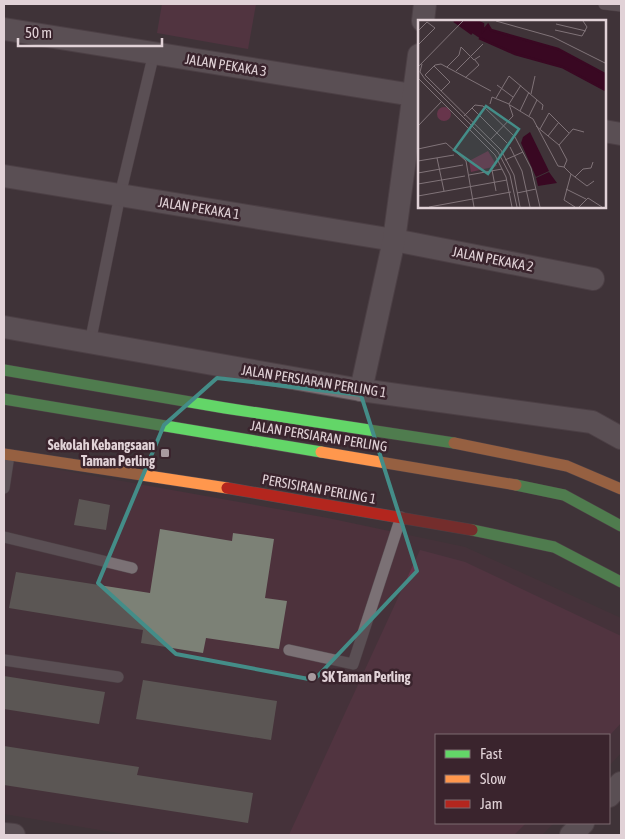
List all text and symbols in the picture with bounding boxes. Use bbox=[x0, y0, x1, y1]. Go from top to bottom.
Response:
scale bar bbox=[18, 15, 161, 47]
inset map bbox=[418, 20, 605, 208]
text: 50 m bbox=[25, 24, 52, 41]
street label: JALAN PEKAKA 3 bbox=[184, 51, 268, 79]
street label: JALAN PEKAKA 1 bbox=[157, 194, 241, 222]
street label: JALAN PEKAKA 2 bbox=[451, 243, 535, 275]
street label: JALAN PERSIARAN PERLING 1 bbox=[240, 362, 388, 400]
street label: JALAN PERSIARAN PERLING bbox=[249, 417, 389, 455]
place label: Sekolah Kebangsaan Taman Perling bbox=[48, 437, 156, 469]
marker: Sekolah Kebangsaan Taman Perling bbox=[159, 447, 171, 459]
street label: PERSISIRAN PERLING 1 bbox=[261, 471, 377, 507]
place label: SK Taman Perling bbox=[322, 669, 412, 685]
marker: SK Taman Perling bbox=[306, 671, 318, 683]
legend bbox=[435, 734, 610, 824]
text: Fast bbox=[480, 745, 502, 762]
text: Slow bbox=[480, 770, 506, 787]
text: Jam bbox=[480, 795, 503, 812]

